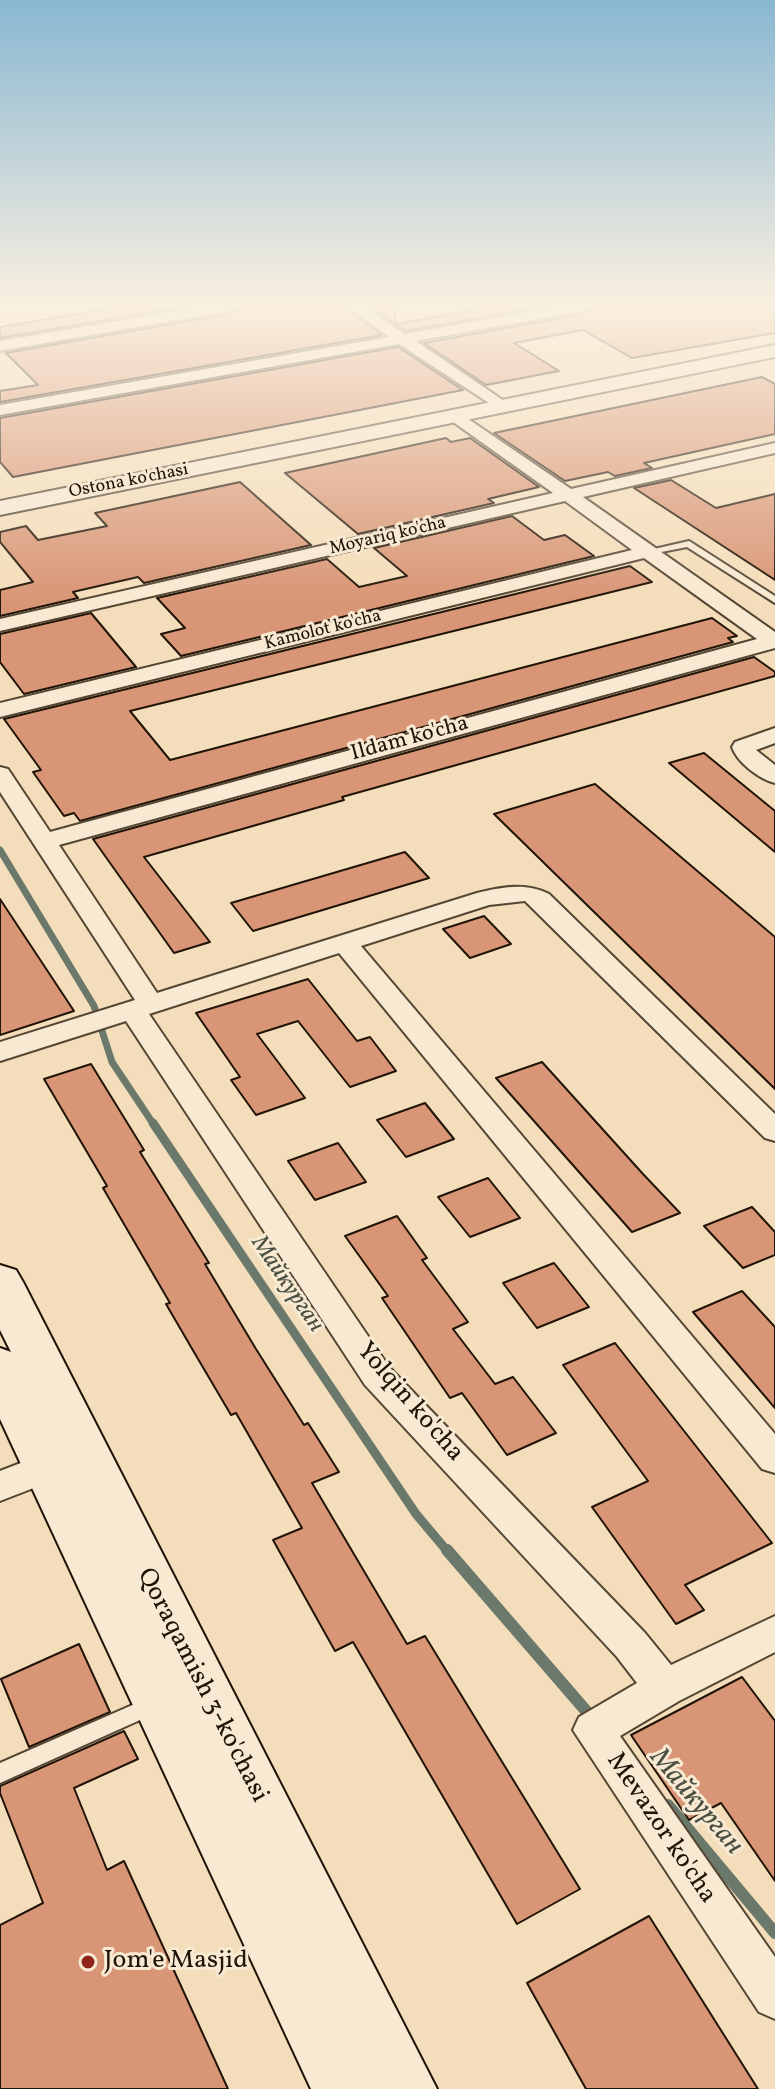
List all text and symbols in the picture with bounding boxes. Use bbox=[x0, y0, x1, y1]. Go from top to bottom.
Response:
street label: Ostona ko'chasi bbox=[67, 460, 191, 504]
street label: Moyariq ko'cha bbox=[327, 513, 449, 561]
street label: Kamolot ko'cha bbox=[262, 606, 384, 656]
street label: Ildam ko'cha bbox=[348, 712, 472, 768]
water label: Майкурган bbox=[243, 1231, 329, 1339]
street label: Yolqin ko'cha bbox=[349, 1337, 469, 1469]
street label: Qoraqamish 3-ko'chasi bbox=[128, 1564, 274, 1808]
water label: Майкурган bbox=[641, 1743, 749, 1863]
street label: Mevazor ko'cha bbox=[598, 1748, 722, 1910]
place label: Jom'e Masjid bbox=[104, 1946, 248, 1978]
marker: Jom'e Masjid bbox=[79, 1953, 97, 1971]

